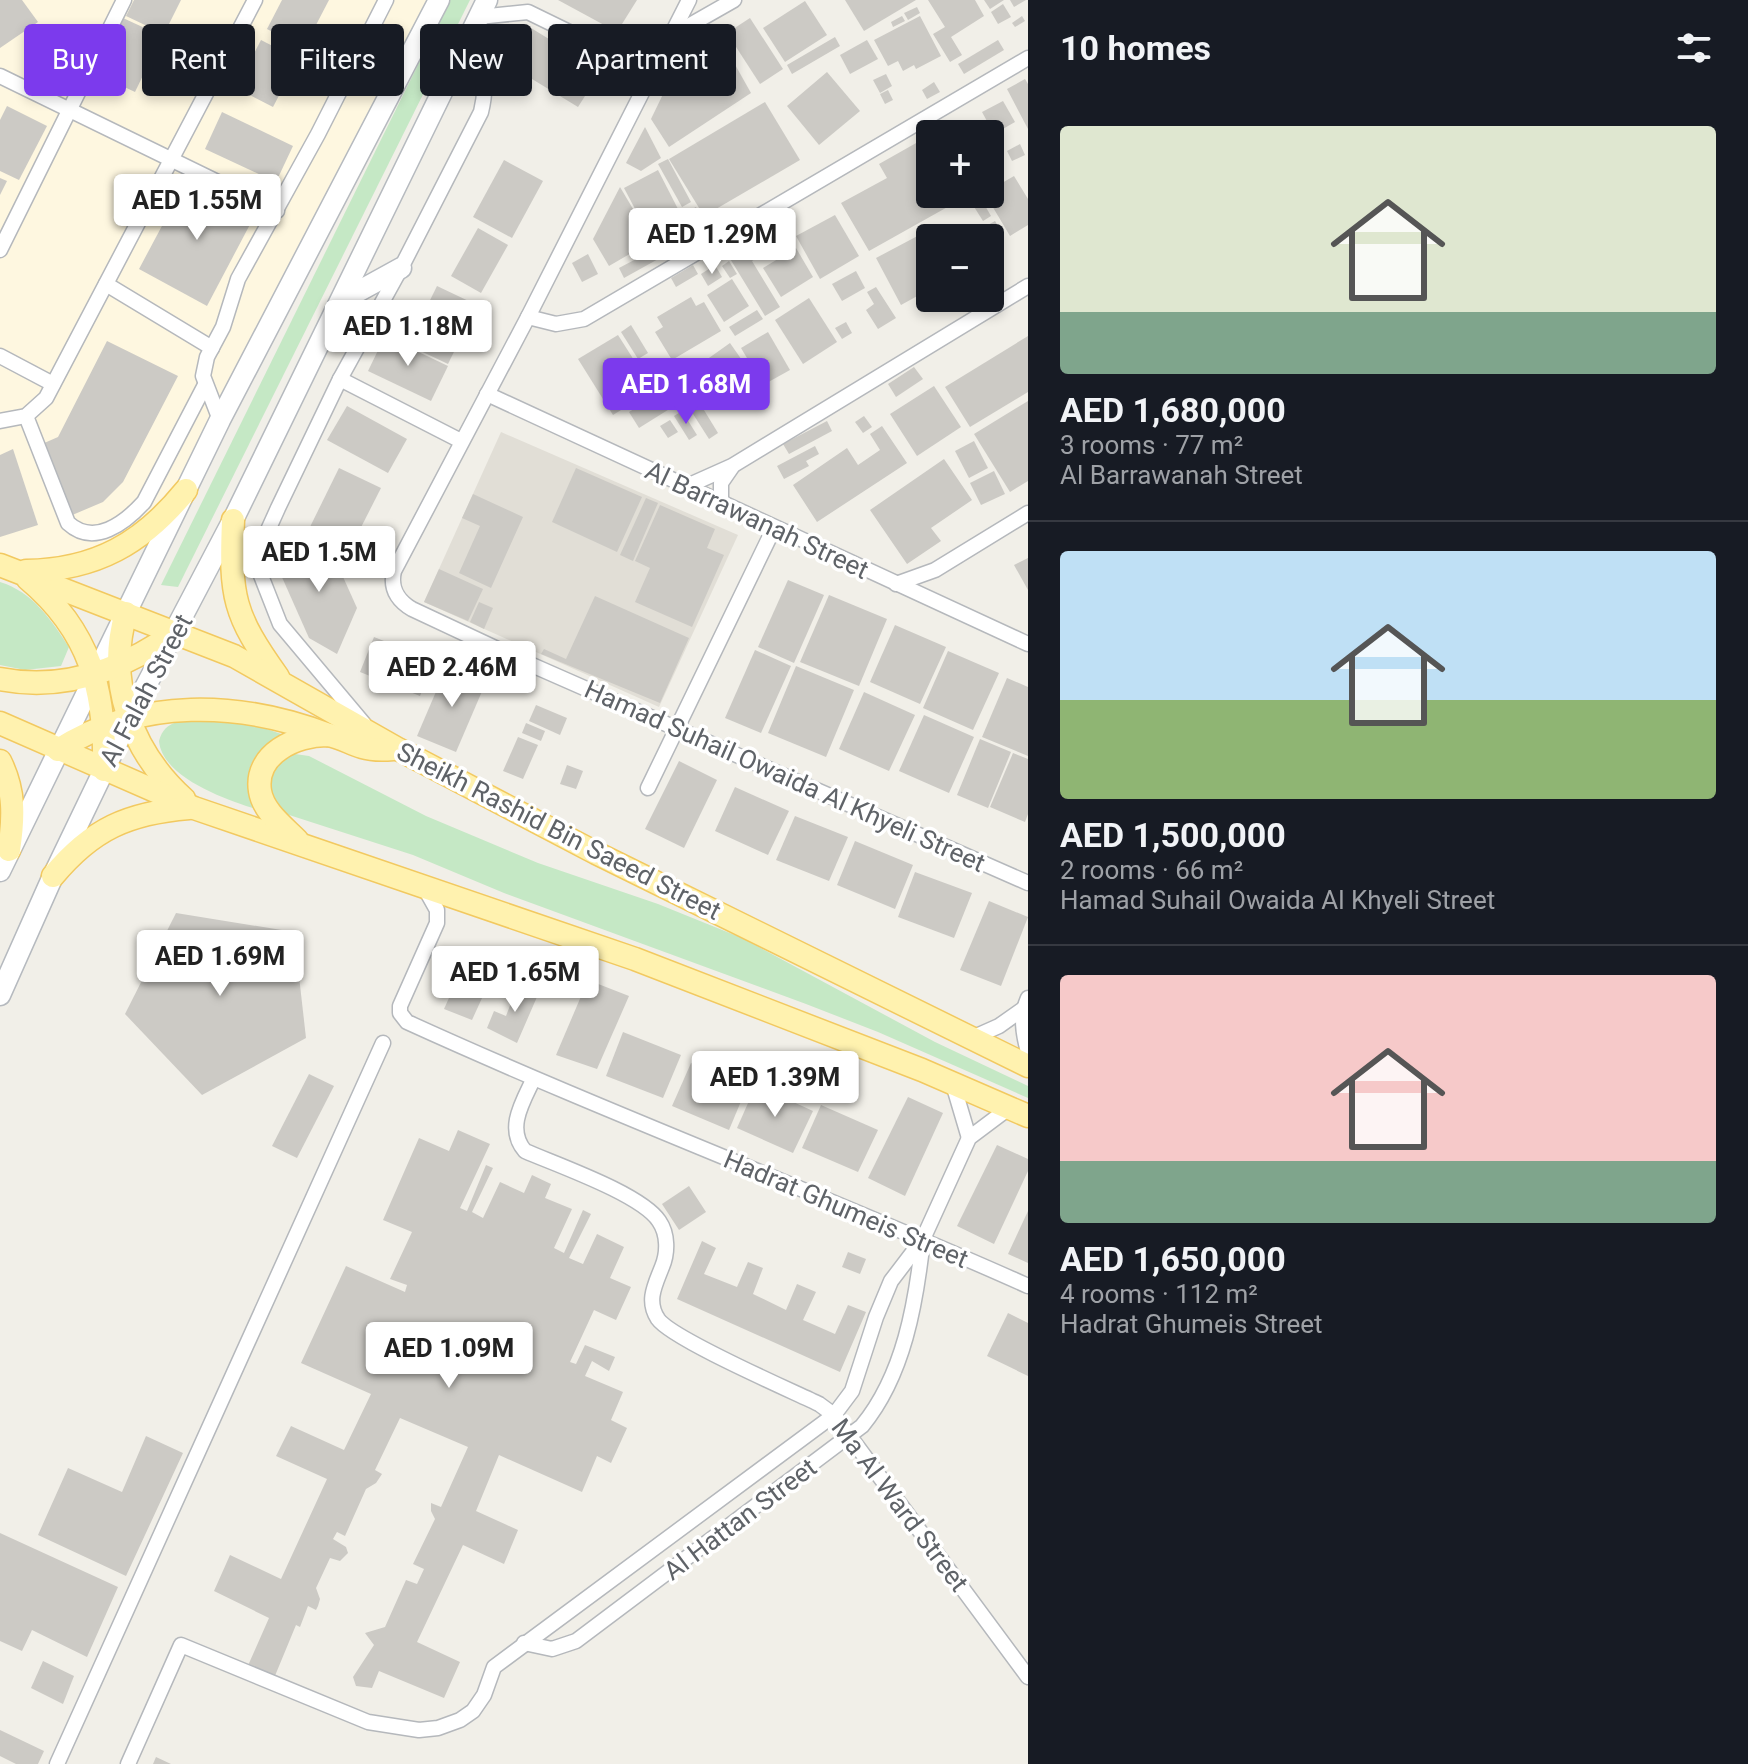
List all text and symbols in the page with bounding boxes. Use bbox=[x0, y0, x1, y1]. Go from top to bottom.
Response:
chip: Buy bbox=[24, 24, 126, 96]
chip: Rent bbox=[142, 24, 255, 96]
chip: Filters bbox=[271, 24, 404, 96]
chip: New bbox=[420, 24, 532, 96]
chip: Apartment bbox=[548, 24, 736, 96]
icon: filters bbox=[1672, 26, 1716, 70]
text: 10 homes bbox=[1060, 28, 1211, 68]
map controls bbox=[916, 120, 1004, 312]
button: + bbox=[916, 120, 1004, 208]
pin: AED 1.55M bbox=[105, 174, 289, 242]
icon: home bbox=[1316, 178, 1460, 322]
text: AED 1.55M bbox=[132, 185, 262, 215]
pin: AED 1.29M bbox=[620, 208, 804, 276]
text: AED 1.29M bbox=[647, 219, 777, 249]
button: − bbox=[916, 224, 1004, 312]
pin: AED 1.18M bbox=[316, 300, 500, 368]
text: AED 1.18M bbox=[343, 311, 473, 341]
pin: AED 1.68M bbox=[594, 358, 778, 426]
text: AED 1.68M bbox=[621, 369, 751, 399]
text: AED 1,680,000 bbox=[1060, 390, 1286, 430]
text: 3 rooms · 77 m² bbox=[1060, 430, 1243, 460]
street label: Al Barrawanah Street bbox=[641, 455, 873, 585]
text: Al Barrawanah Street bbox=[1060, 460, 1303, 490]
pin: AED 1.5M bbox=[236, 526, 402, 594]
text: AED 1.5M bbox=[261, 537, 377, 567]
icon: home bbox=[1316, 603, 1460, 747]
street label: Al Falah Street bbox=[93, 609, 199, 771]
pin: AED 2.46M bbox=[360, 641, 544, 709]
text: AED 2.46M bbox=[387, 652, 517, 682]
street label: Hamad Suhail Owaida Al Khyeli Street bbox=[580, 674, 990, 878]
street label: Sheikh Rashid Bin Saeed Street bbox=[392, 736, 726, 926]
text: AED 1,500,000 bbox=[1060, 815, 1286, 855]
text: 2 rooms · 66 m² bbox=[1060, 855, 1243, 885]
text: Hamad Suhail Owaida Al Khyeli Street bbox=[1060, 885, 1495, 915]
pin: AED 1.69M bbox=[128, 930, 312, 998]
text: AED 1.69M bbox=[155, 941, 285, 971]
pin: AED 1.65M bbox=[423, 946, 607, 1014]
text: AED 1.65M bbox=[450, 957, 580, 987]
icon: home bbox=[1316, 1027, 1460, 1171]
pin: AED 1.39M bbox=[683, 1051, 867, 1119]
text: AED 1.39M bbox=[710, 1062, 840, 1092]
street label: Hadrat Ghumeis Street bbox=[719, 1144, 973, 1274]
text: AED 1,650,000 bbox=[1060, 1239, 1286, 1279]
text: 4 rooms · 112 m² bbox=[1060, 1279, 1258, 1309]
text: Hadrat Ghumeis Street bbox=[1060, 1309, 1323, 1339]
pin: AED 1.09M bbox=[357, 1322, 541, 1390]
text: AED 1.09M bbox=[384, 1333, 514, 1363]
street label: Ma Al Ward Street bbox=[825, 1413, 975, 1597]
street label: Al Hattan Street bbox=[658, 1452, 822, 1586]

